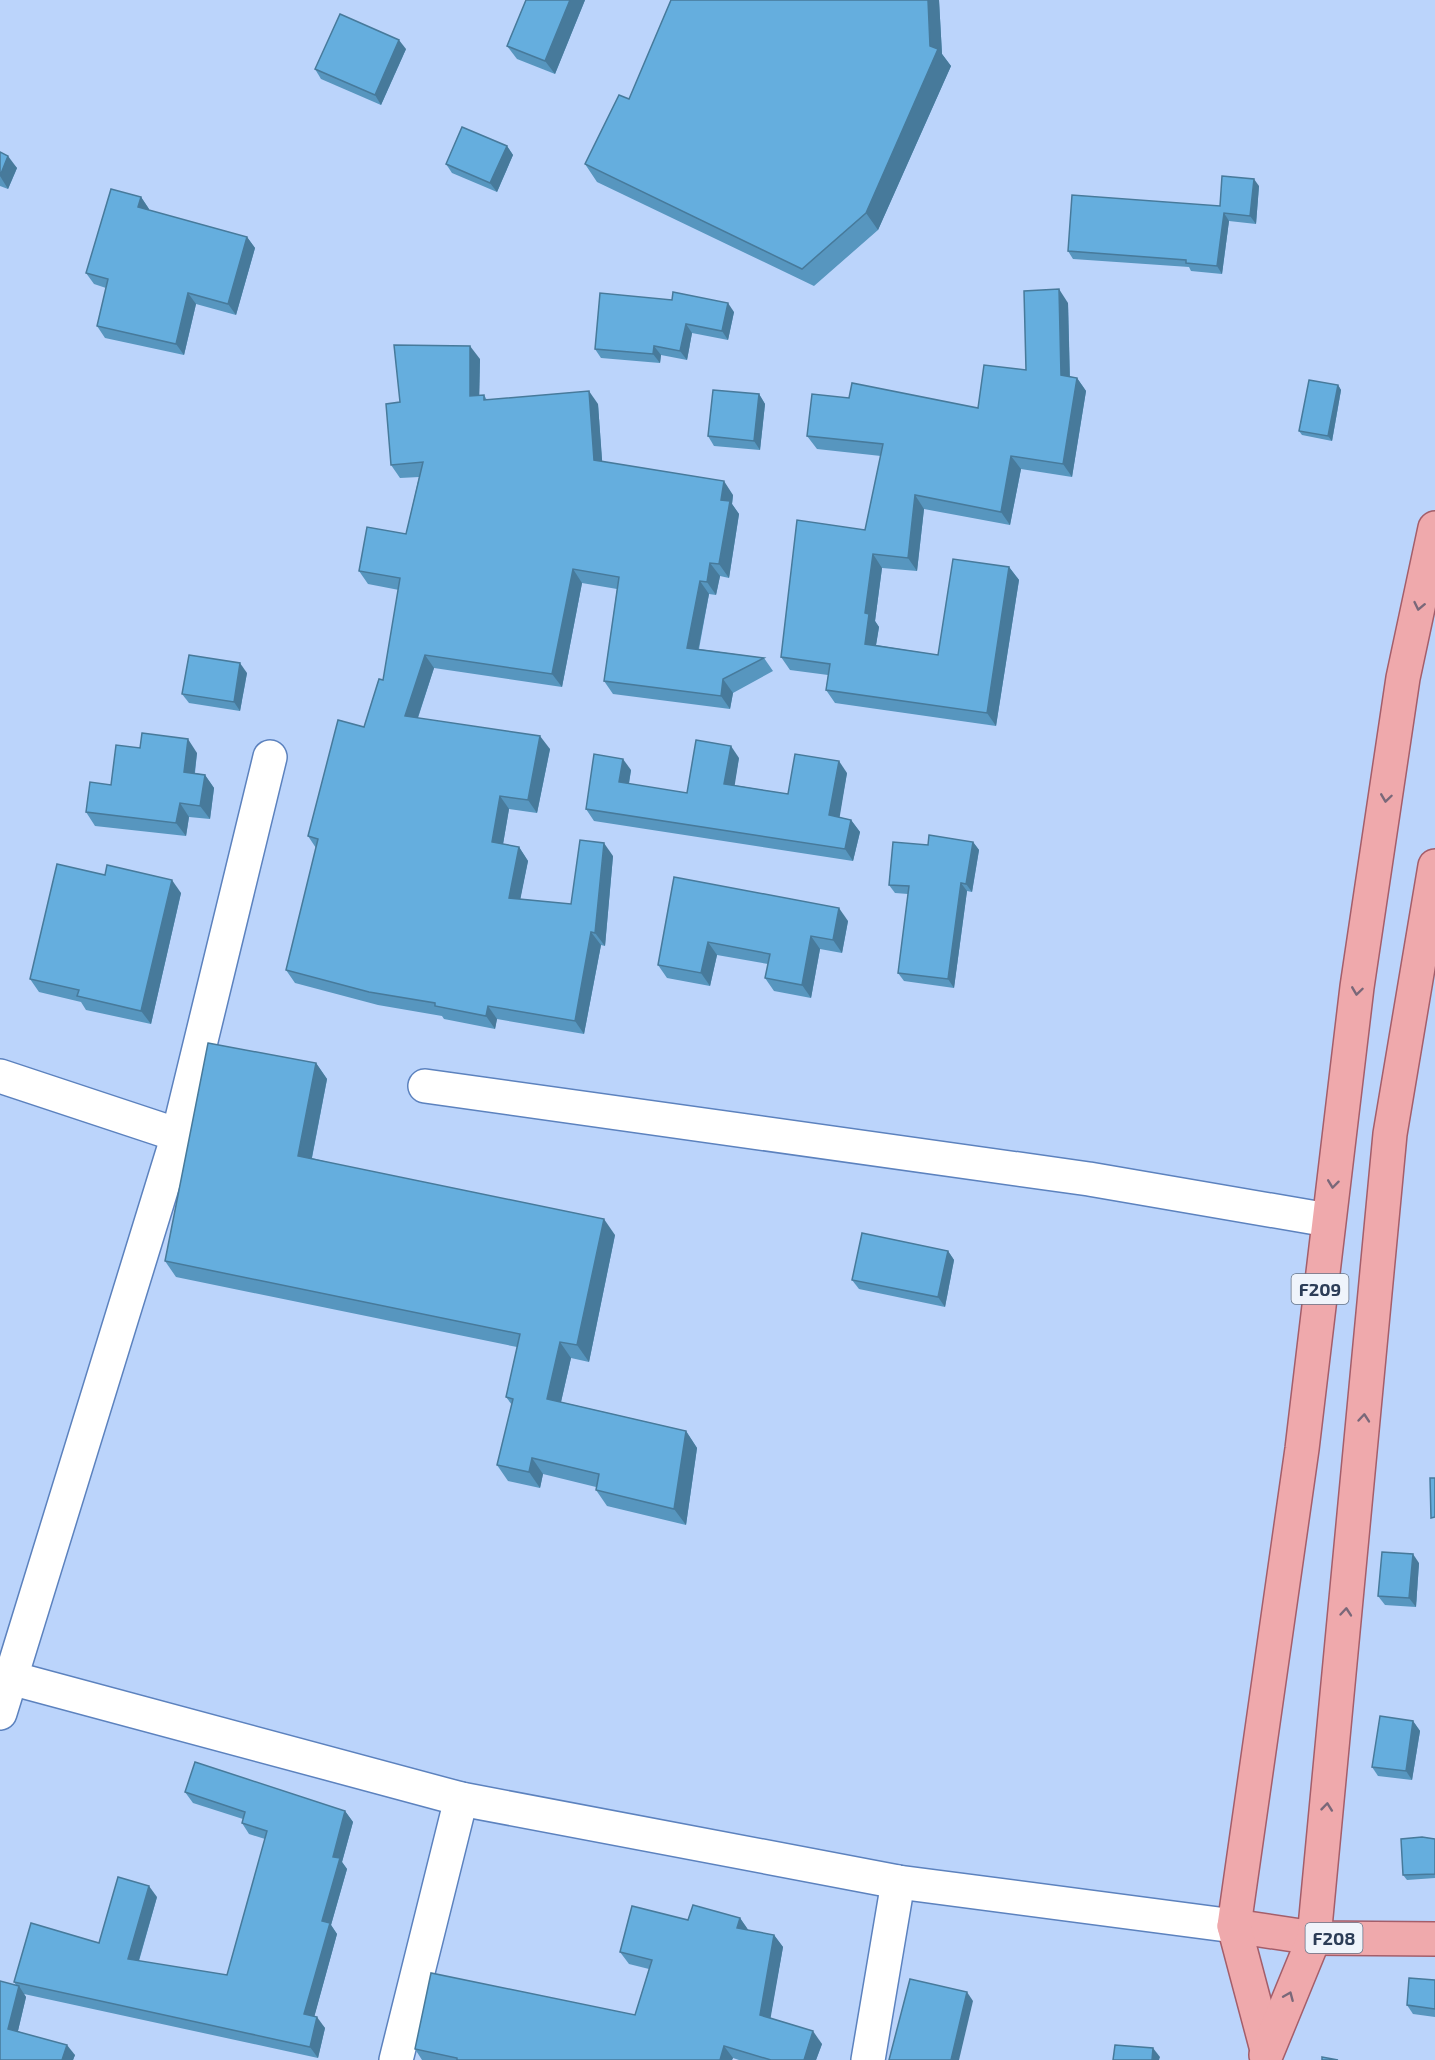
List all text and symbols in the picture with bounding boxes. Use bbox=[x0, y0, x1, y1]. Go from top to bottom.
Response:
one-way arrow bbox=[1413, 600, 1426, 610]
one-way arrow bbox=[1380, 793, 1392, 802]
one-way arrow bbox=[1352, 986, 1364, 995]
one-way arrow bbox=[1327, 1180, 1339, 1189]
road number: F209 bbox=[1292, 1274, 1348, 1304]
one-way arrow bbox=[1357, 1414, 1370, 1423]
one-way arrow bbox=[1339, 1608, 1352, 1617]
one-way arrow bbox=[1320, 1802, 1333, 1811]
road number: F208 bbox=[1306, 1923, 1362, 1953]
one-way arrow bbox=[1282, 1991, 1294, 2002]

